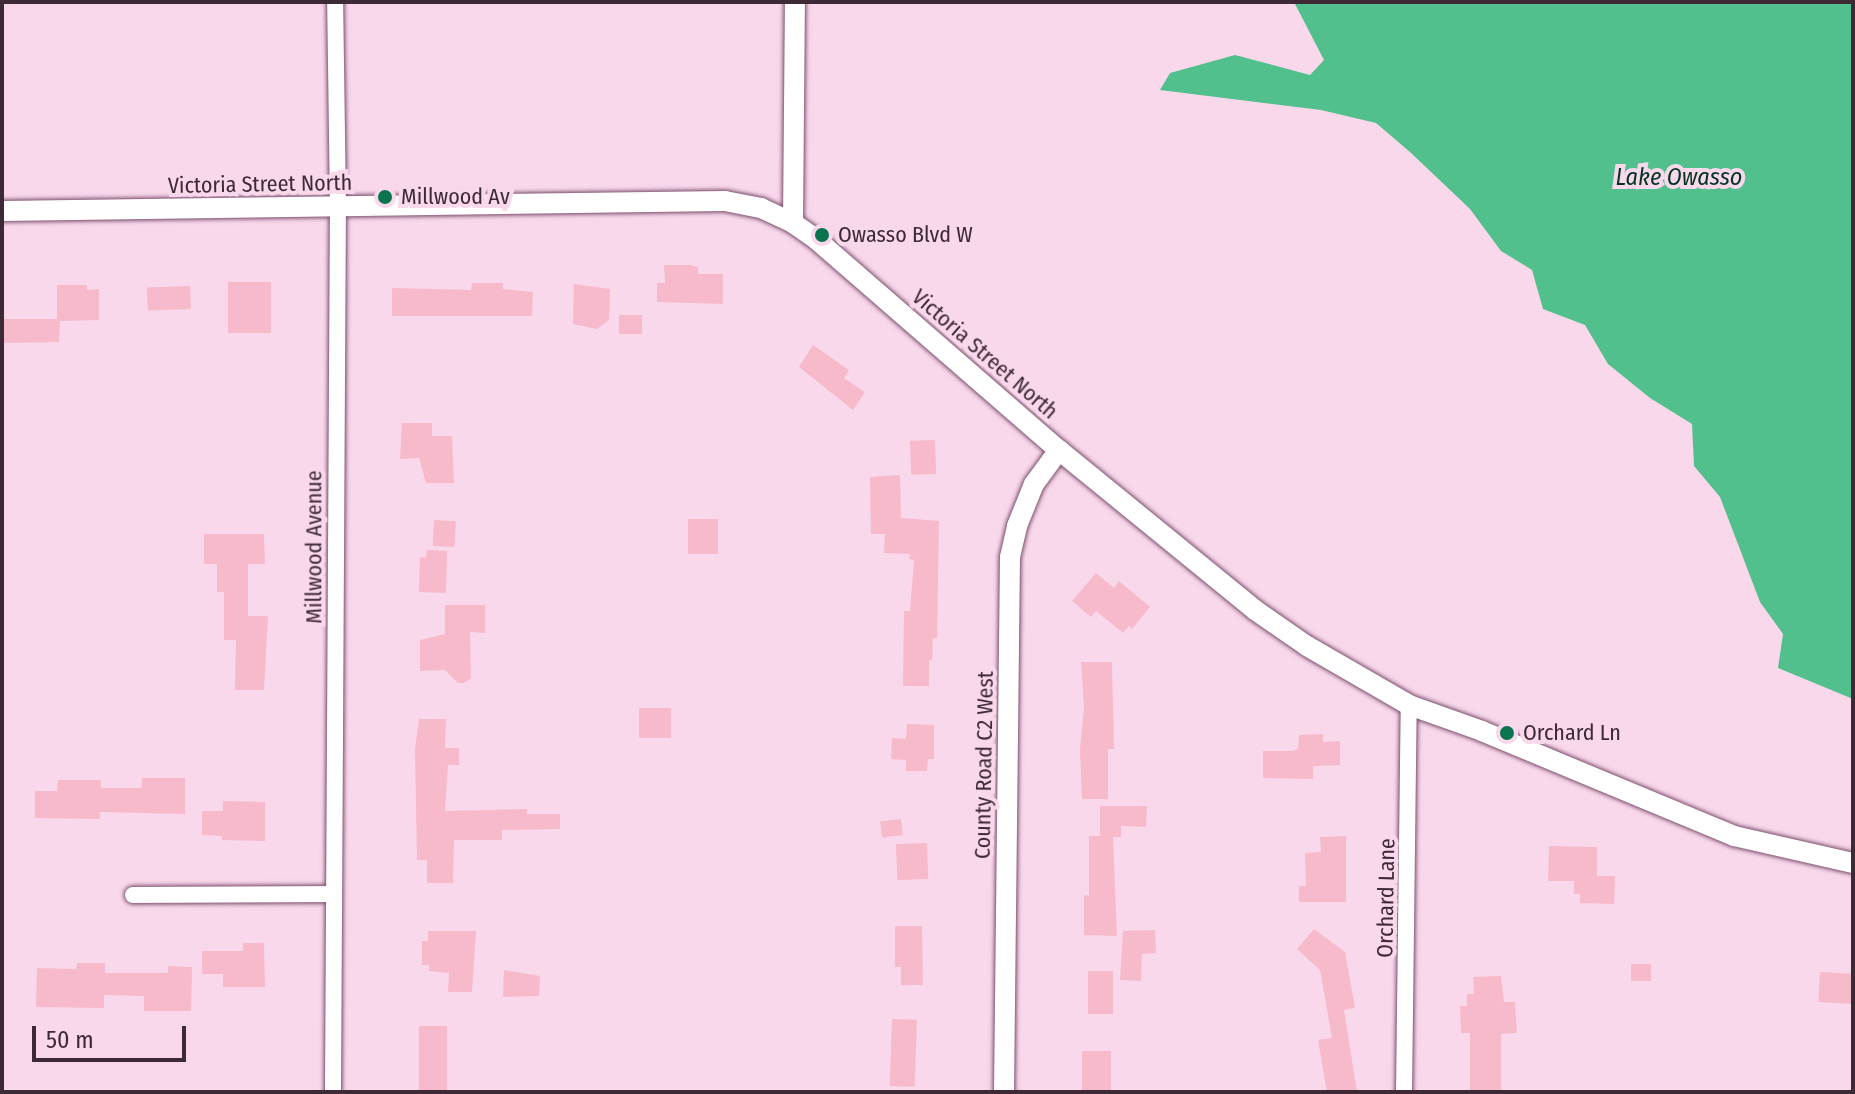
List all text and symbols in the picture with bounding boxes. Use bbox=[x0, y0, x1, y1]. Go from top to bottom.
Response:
water label: Lake Owasso bbox=[1616, 164, 1742, 192]
street label: Victoria Street North bbox=[168, 169, 352, 199]
place label: Millwood Av bbox=[401, 184, 510, 210]
marker: Millwood Av bbox=[376, 188, 394, 206]
place label: Owasso Blvd W bbox=[838, 222, 973, 248]
marker: Owasso Blvd W bbox=[813, 226, 831, 244]
street label: Victoria Street North bbox=[907, 284, 1063, 424]
street label: Millwood Avenue bbox=[301, 470, 327, 624]
street label: County Road C2 West bbox=[969, 671, 999, 859]
place label: Orchard Ln bbox=[1523, 720, 1621, 746]
marker: Orchard Ln bbox=[1498, 724, 1516, 742]
street label: Orchard Lane bbox=[1372, 838, 1400, 958]
scale bar bbox=[36, 1010, 190, 1060]
text: 50 m bbox=[46, 1026, 94, 1054]

